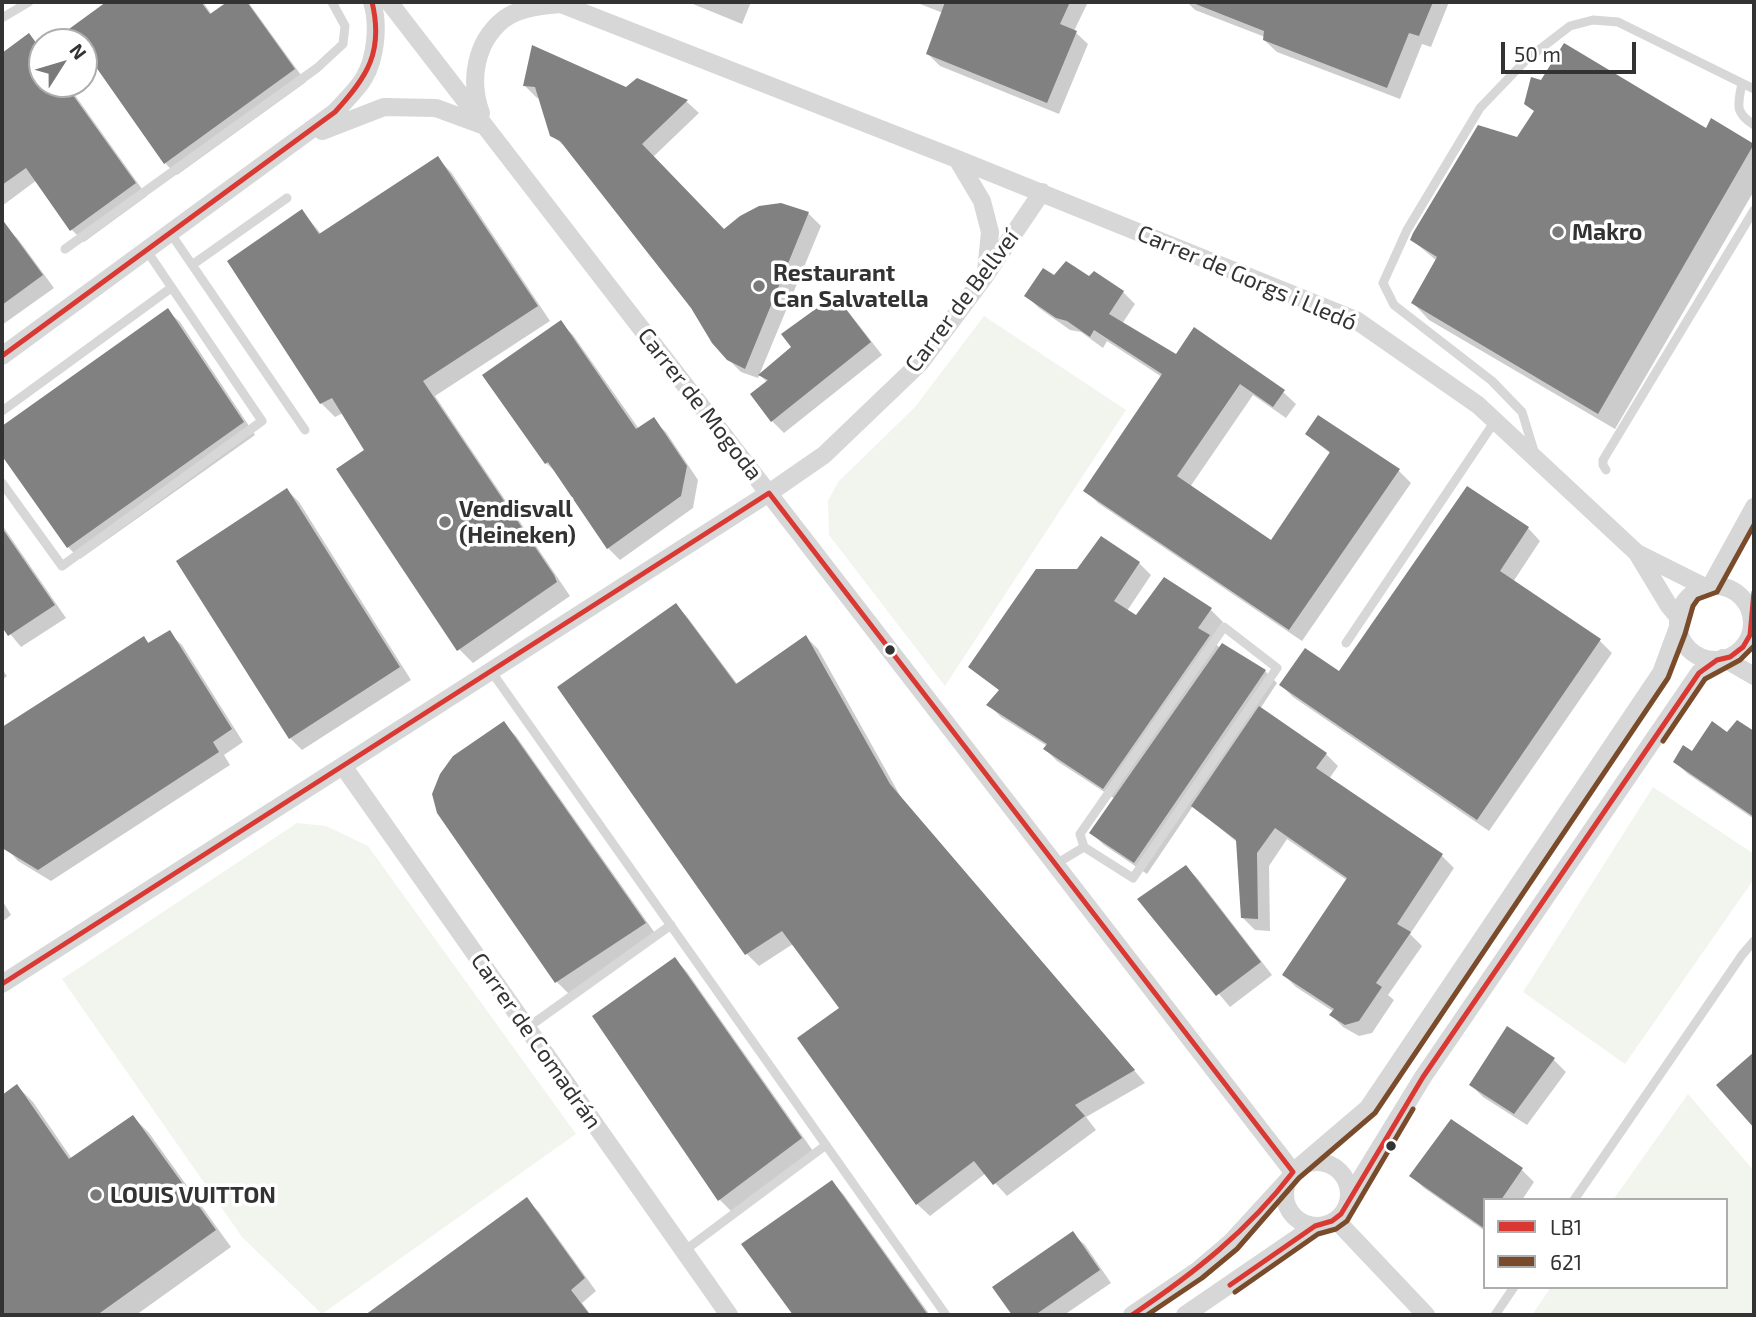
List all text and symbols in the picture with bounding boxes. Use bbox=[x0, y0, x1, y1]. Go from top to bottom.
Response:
north arrow bbox=[28, 28, 98, 98]
scale bar bbox=[1504, 28, 1639, 72]
text: N bbox=[65, 39, 92, 64]
text: 50 m bbox=[1514, 41, 1561, 66]
place label: Makro bbox=[1572, 218, 1642, 246]
street label: Carrer de Gorgs i Lledó bbox=[1133, 219, 1361, 337]
street label: Carrer de Bellveí bbox=[899, 224, 1025, 378]
marker: Makro bbox=[1550, 224, 1566, 240]
place label: Restaurant Can Salvatella bbox=[773, 259, 929, 313]
marker: Restaurant Can Salvatella bbox=[751, 278, 767, 294]
street label: Carrer de Mogoda bbox=[632, 322, 768, 486]
place label: Vendisvall (Heineken) bbox=[459, 495, 576, 549]
marker: Vendisvall (Heineken) bbox=[437, 514, 453, 530]
unlabelled marker bbox=[883, 643, 897, 657]
street label: Carrer de Comadrán bbox=[465, 948, 607, 1134]
unlabelled marker bbox=[1384, 1139, 1398, 1153]
place label: LOUIS VUITTON bbox=[110, 1181, 276, 1209]
marker: LOUIS VUITTON bbox=[88, 1187, 104, 1203]
legend bbox=[1483, 1198, 1728, 1289]
text: LB1 bbox=[1550, 1214, 1582, 1239]
text: 621 bbox=[1550, 1249, 1582, 1274]

